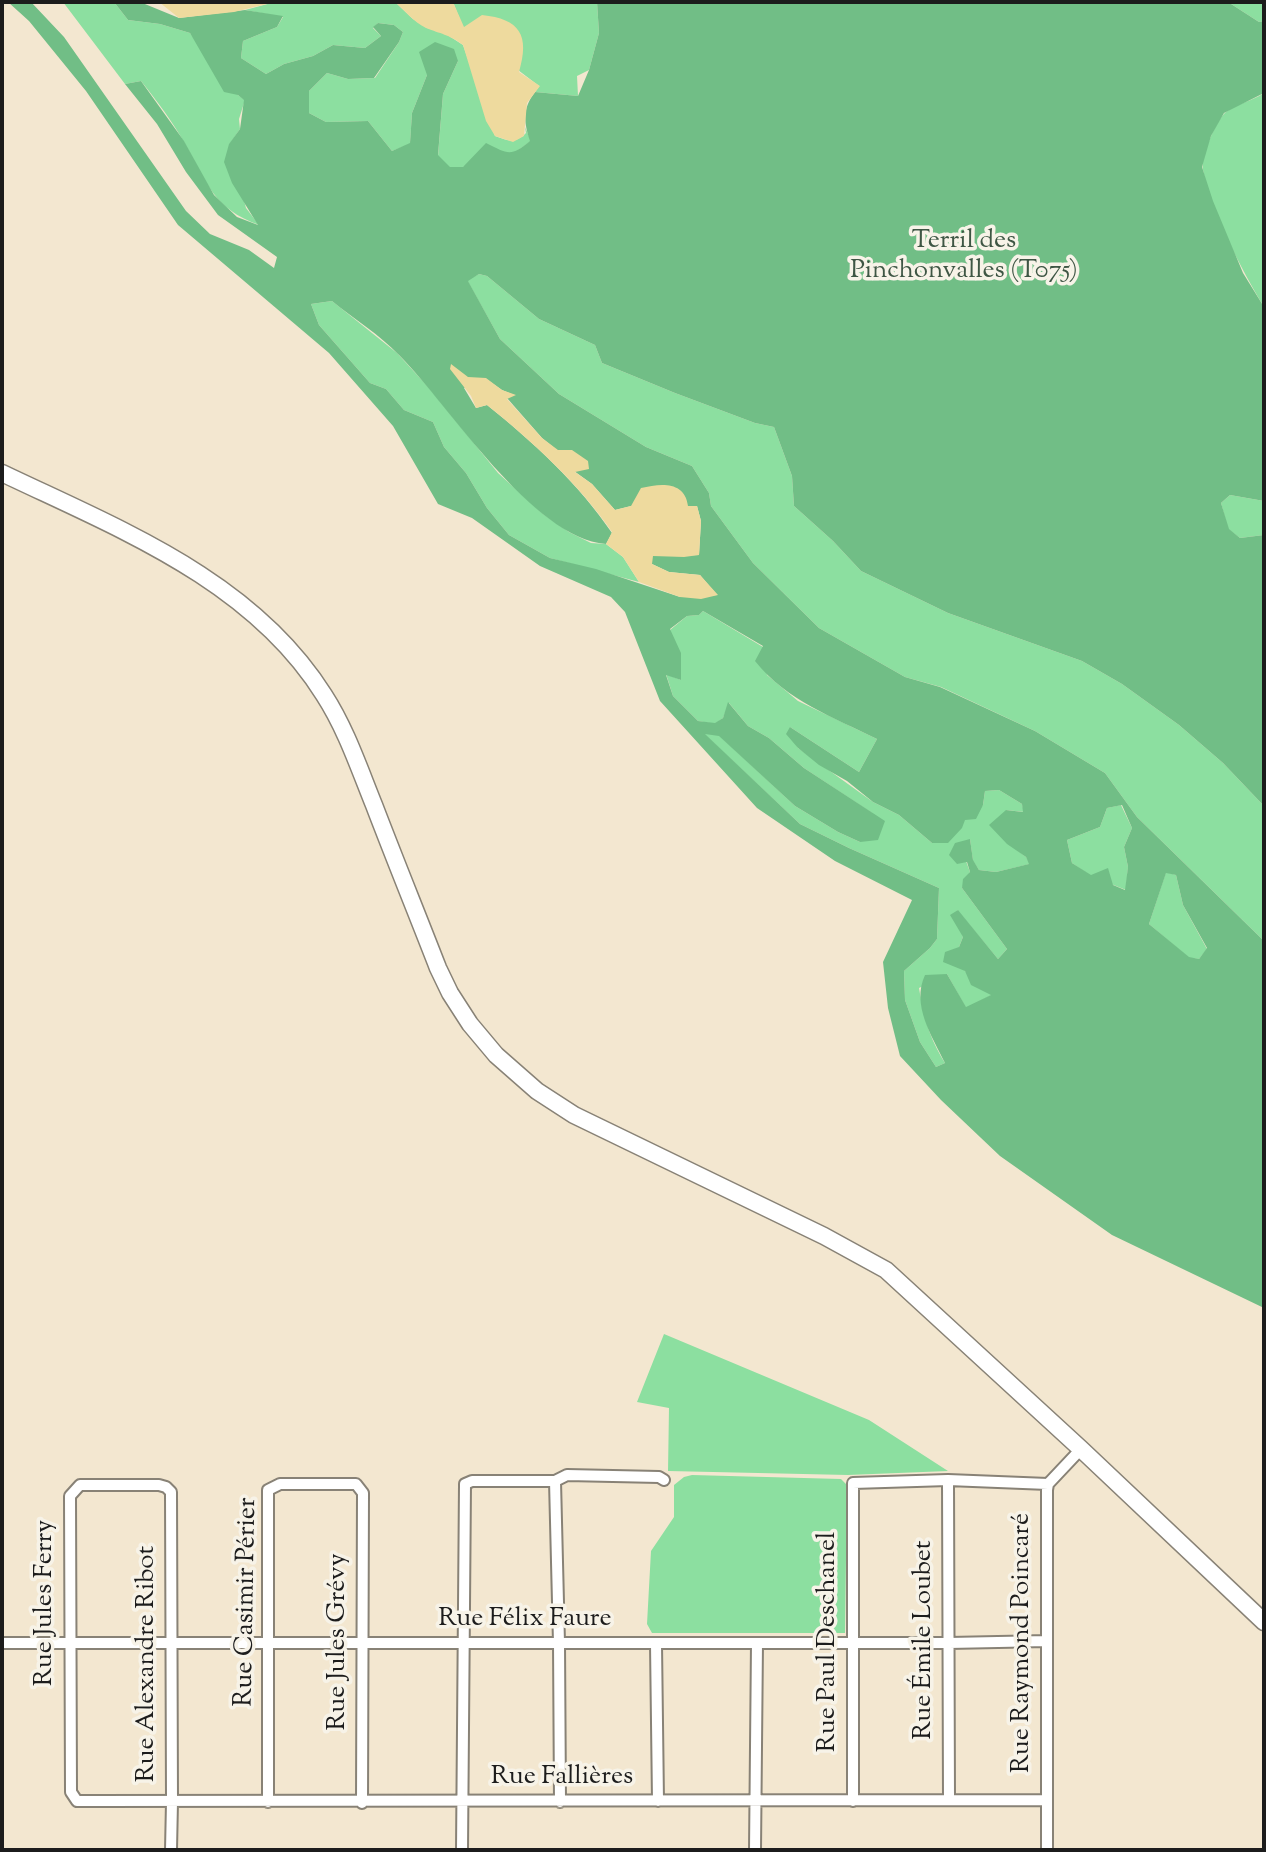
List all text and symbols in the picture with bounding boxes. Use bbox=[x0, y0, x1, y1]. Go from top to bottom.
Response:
park label: Terril des Pinchonvalles (T075) bbox=[850, 227, 1078, 288]
street label: Rue Casimir Périer bbox=[231, 1497, 265, 1707]
street label: Rue Raymond Poincaré bbox=[1008, 1513, 1040, 1773]
street label: Rue Jules Ferry bbox=[31, 1520, 63, 1686]
street label: Rue Paul Deschanel bbox=[814, 1532, 846, 1752]
street label: Rue Émile Loubet bbox=[910, 1540, 942, 1740]
street label: Rue Alexandre Ribot bbox=[133, 1546, 165, 1782]
street label: Rue Jules Grévy bbox=[324, 1553, 356, 1731]
street label: Rue Félix Faure bbox=[438, 1605, 612, 1637]
street label: Rue Fallières bbox=[491, 1763, 633, 1795]

